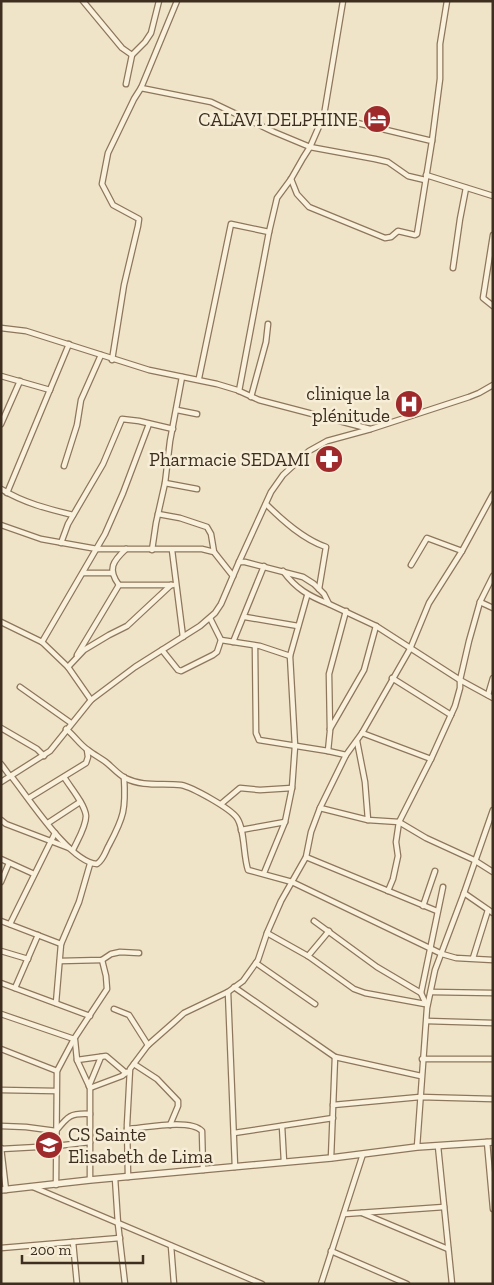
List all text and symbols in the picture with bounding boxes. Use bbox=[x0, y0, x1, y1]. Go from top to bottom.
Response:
hotel icon: CALAVI DELPHINE bbox=[362, 104, 392, 134]
place label: CALAVI DELPHINE bbox=[198, 108, 358, 131]
place label: clinique la plénitude bbox=[306, 382, 390, 427]
hospital icon: clinique la plénitude bbox=[394, 389, 424, 419]
pharmacy icon: Pharmacie SEDAMI bbox=[314, 444, 344, 474]
place label: Pharmacie SEDAMI bbox=[149, 448, 310, 471]
place label: CS Sainte Elisabeth de Lima bbox=[68, 1123, 213, 1168]
school or university icon: CS Sainte Elisabeth de Lima bbox=[34, 1130, 64, 1160]
scale bar bbox=[22, 1232, 144, 1264]
text: 200 m bbox=[30, 1241, 71, 1259]

